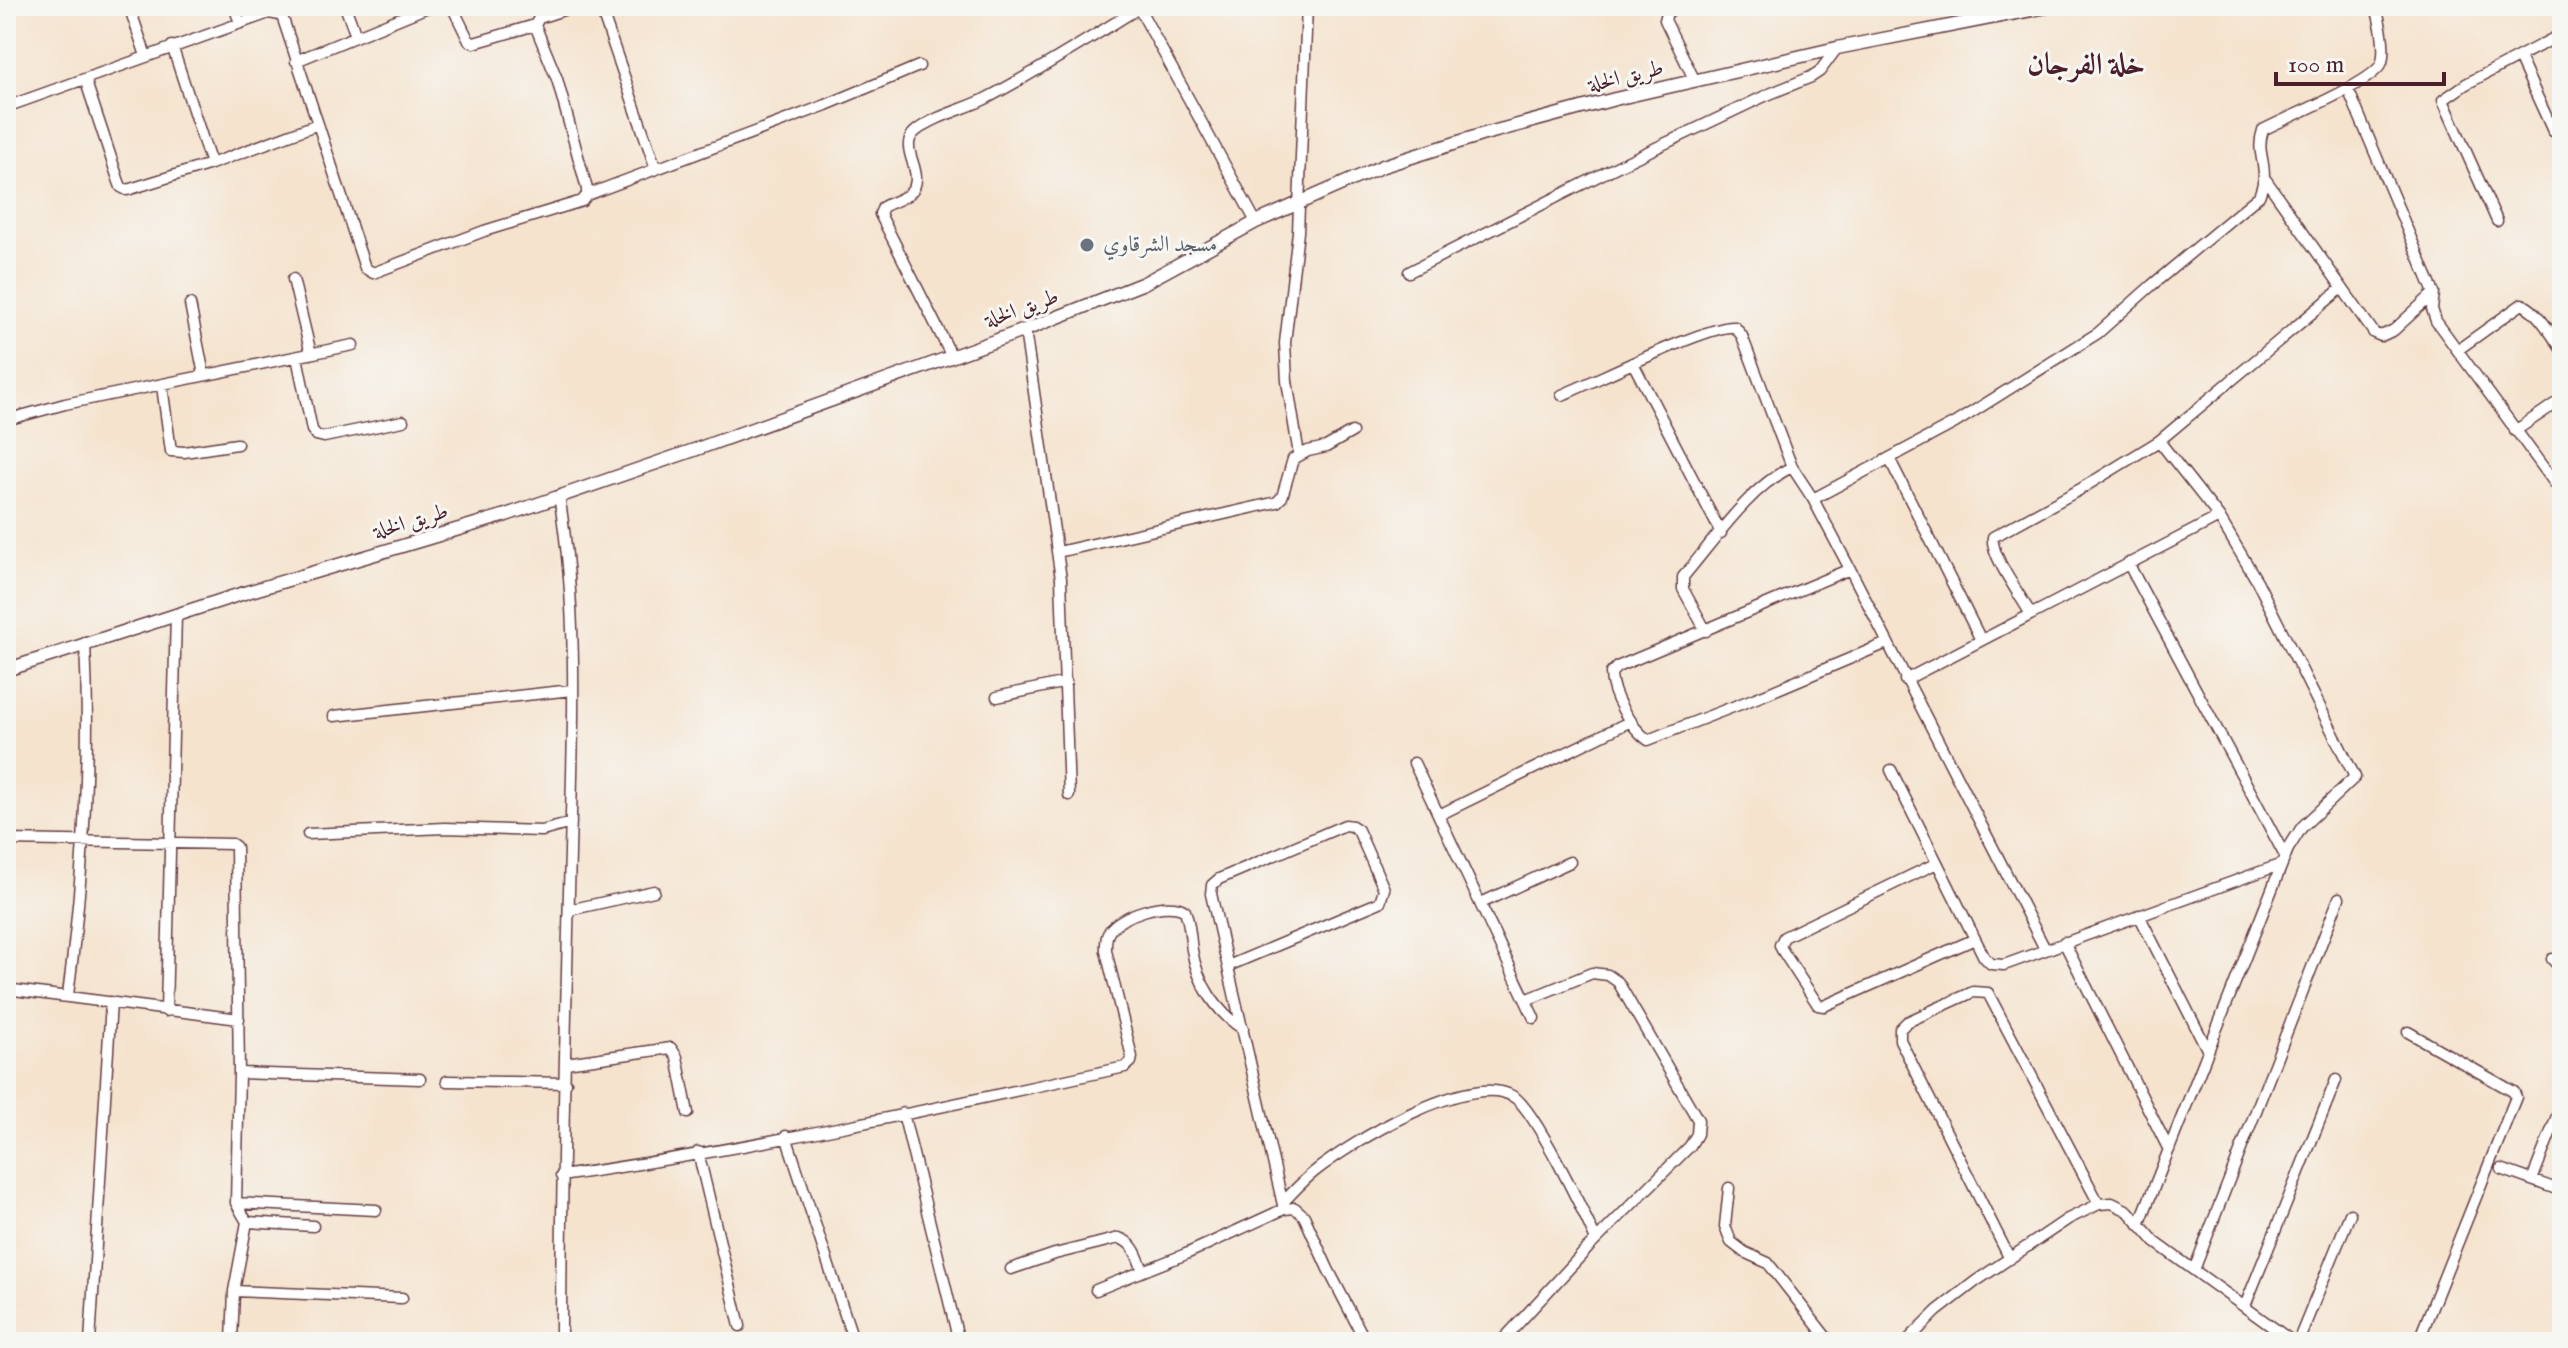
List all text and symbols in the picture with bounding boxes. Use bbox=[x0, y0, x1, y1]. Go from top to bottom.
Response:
scale bar bbox=[2276, 36, 2444, 86]
district label: خلة الفرجان bbox=[2027, 47, 2145, 85]
text: 100 m bbox=[2288, 50, 2344, 81]
street label: طريق الخلة bbox=[1584, 54, 1667, 100]
place label: مسجد الشرقاوي bbox=[1103, 231, 1217, 261]
marker: مسجد الشرقاوي bbox=[1078, 236, 1096, 254]
street label: طريق الخلة bbox=[980, 283, 1063, 336]
street label: طريق الخلة bbox=[369, 497, 452, 547]

